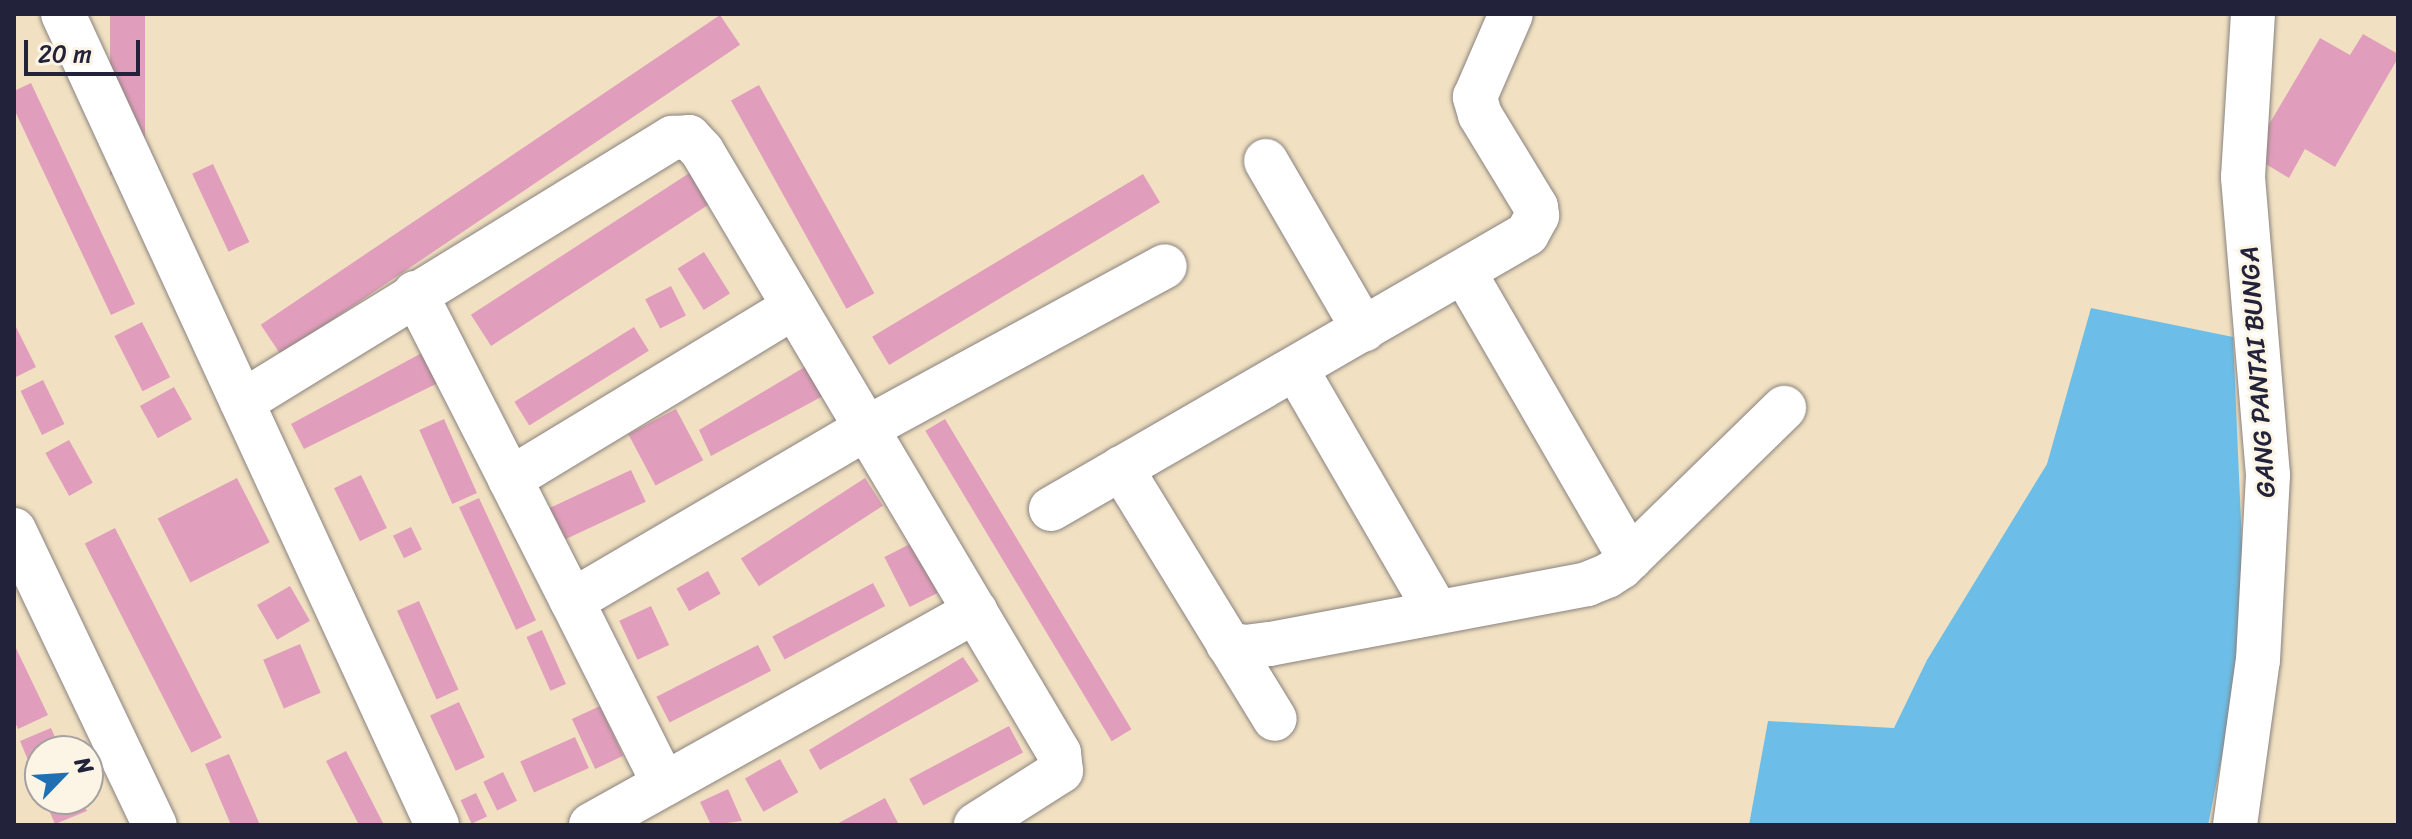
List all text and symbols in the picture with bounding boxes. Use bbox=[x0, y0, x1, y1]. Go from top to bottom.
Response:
scale bar bbox=[28, 24, 144, 74]
text: 20 m bbox=[38, 33, 92, 75]
street label: GANG PANTAI BUNGA bbox=[2234, 246, 2282, 498]
north arrow bbox=[24, 735, 104, 815]
text: N bbox=[63, 750, 105, 781]

